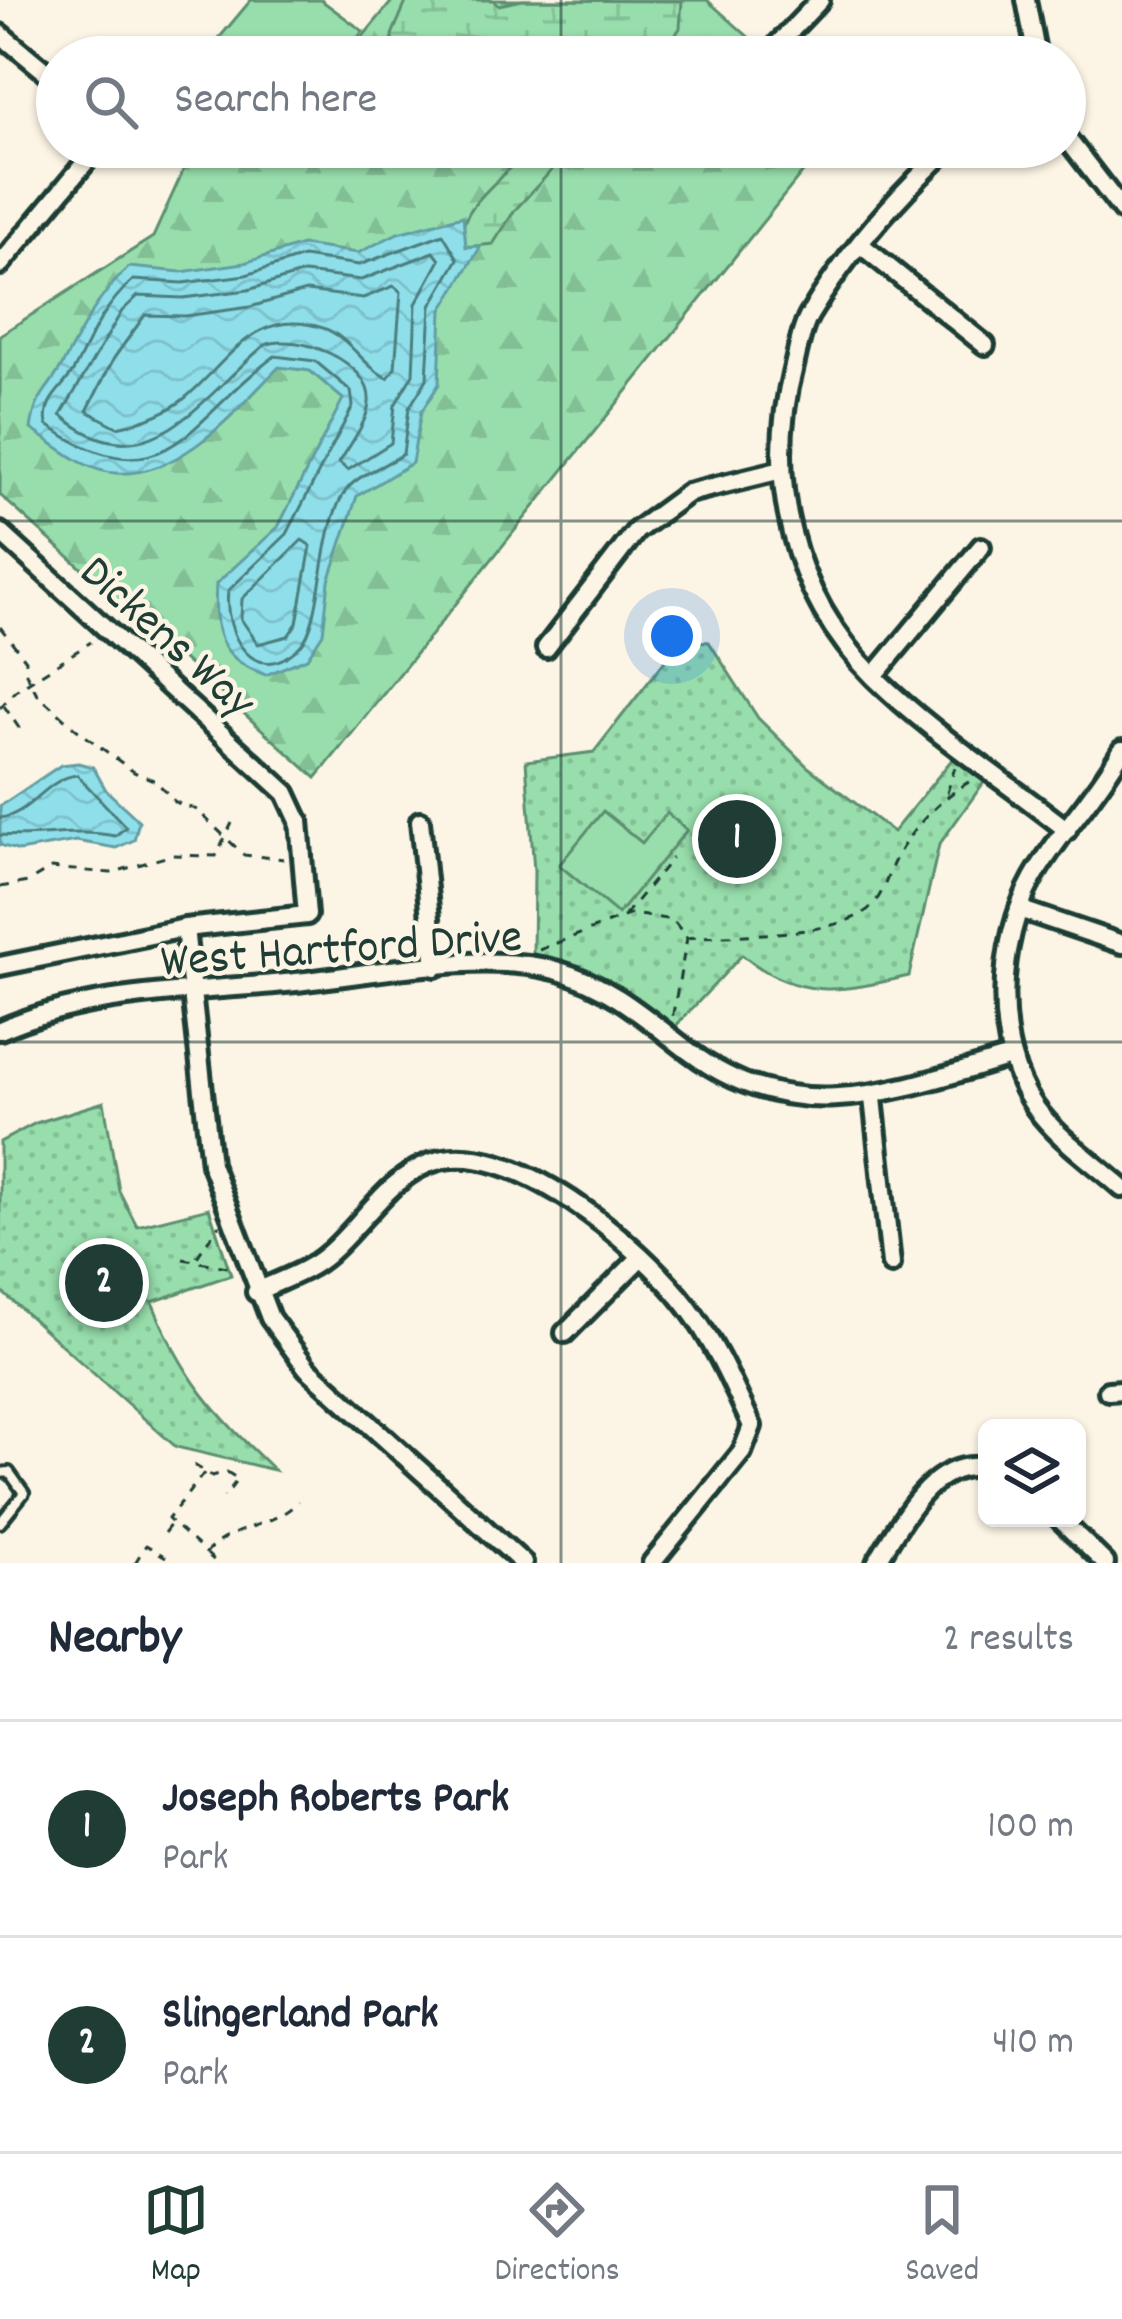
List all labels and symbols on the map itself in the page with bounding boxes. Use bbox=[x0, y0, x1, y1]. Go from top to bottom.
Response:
street label: Dickens Way bbox=[61, 541, 270, 739]
your location bbox=[642, 606, 702, 666]
pin: 1 bbox=[698, 794, 776, 884]
street label: West Hartford Drive bbox=[158, 905, 525, 1000]
pin: 2 bbox=[65, 1238, 143, 1328]

